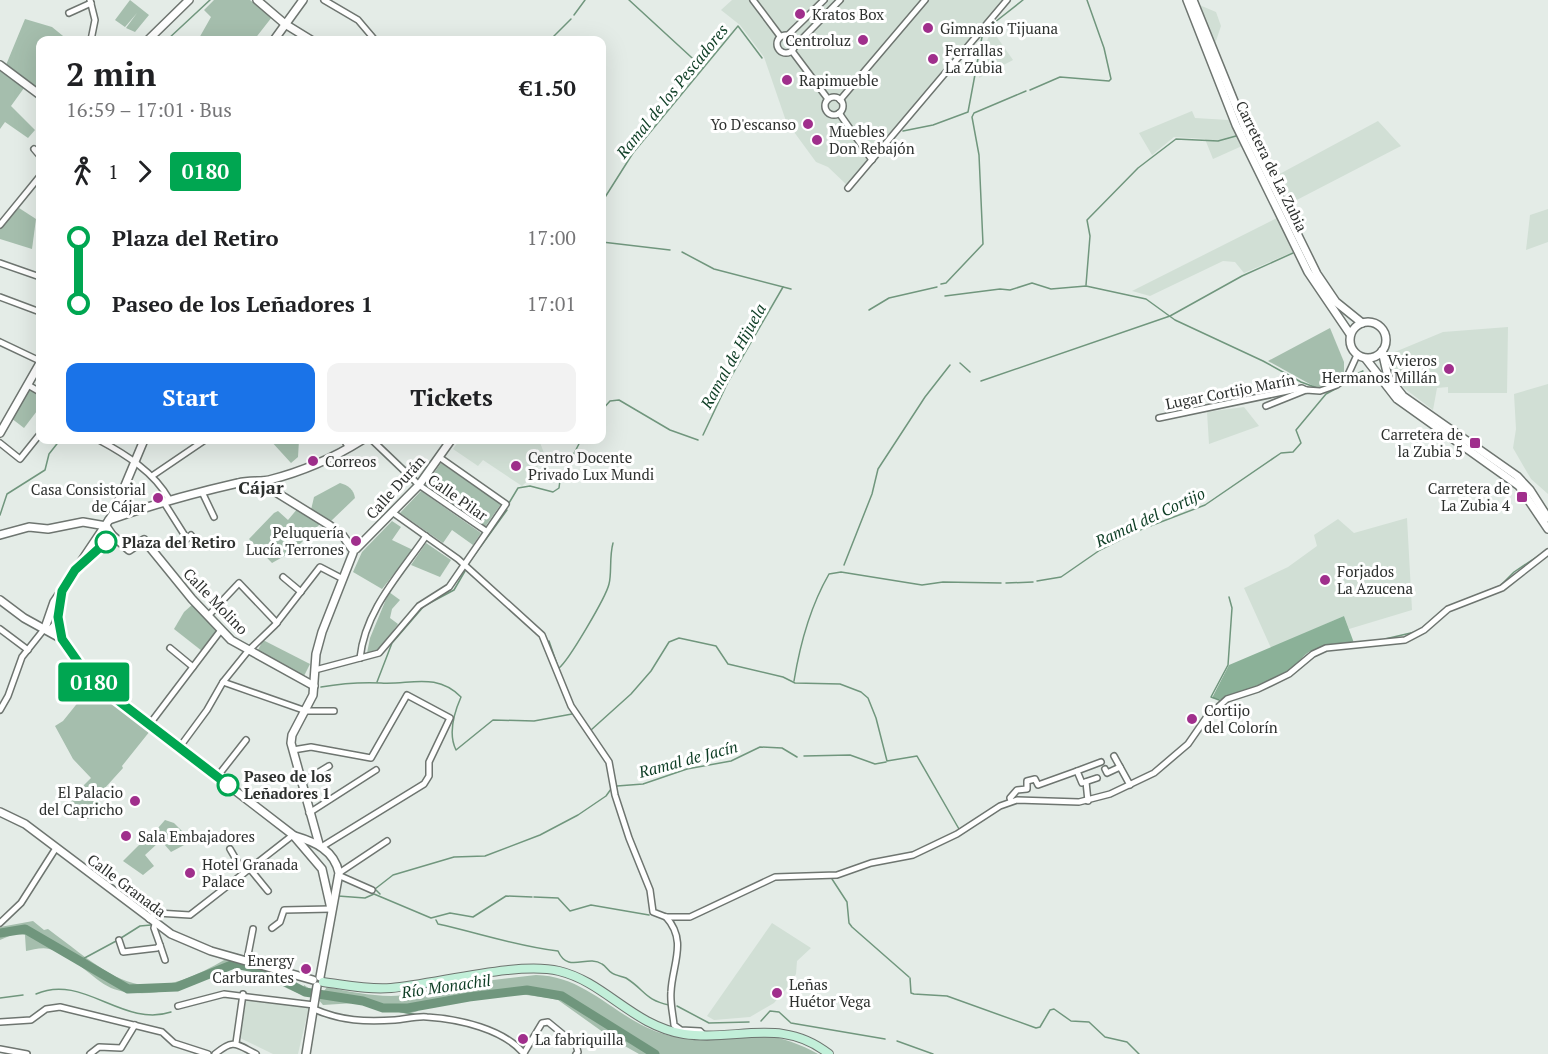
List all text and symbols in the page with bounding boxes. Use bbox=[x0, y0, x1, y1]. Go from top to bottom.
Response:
place label: Kratos Box bbox=[812, 4, 884, 24]
marker: Kratos Box bbox=[793, 7, 807, 21]
place label: Gimnasio Tijuana bbox=[940, 18, 1058, 38]
water label: Ramal de los Pescadores bbox=[611, 19, 733, 163]
marker: Gimnasio Tijuana bbox=[921, 21, 935, 35]
place label: Centroluz bbox=[785, 30, 851, 50]
marker: Centroluz bbox=[856, 33, 870, 47]
place label: Ferrallas La Zubia bbox=[945, 40, 1003, 77]
text: 2 min bbox=[66, 52, 156, 95]
marker: Ferrallas La Zubia bbox=[926, 52, 940, 66]
place label: Rapimueble bbox=[799, 70, 878, 90]
text: €1.50 bbox=[520, 73, 576, 102]
marker: Rapimueble bbox=[780, 73, 794, 87]
text: 16:59 – 17:01 · Bus bbox=[66, 96, 232, 123]
street label: Carretera de La Zubia bbox=[1232, 97, 1313, 235]
place label: Yo D'escanso bbox=[710, 114, 796, 134]
marker: Yo D'escanso bbox=[801, 117, 815, 131]
place label: Muebles Don Rebajón bbox=[829, 121, 915, 158]
marker: Muebles Don Rebajón bbox=[810, 133, 824, 147]
icon: walk bbox=[66, 155, 99, 188]
icon: forward bbox=[128, 155, 161, 188]
text: 0180 bbox=[182, 157, 229, 185]
text: 1 bbox=[108, 158, 119, 185]
text: Plaza del Retiro bbox=[112, 223, 279, 252]
text: 17:00 bbox=[527, 224, 576, 251]
text: Paseo de los Leñadores 1 bbox=[112, 289, 373, 318]
text: 17:01 bbox=[527, 290, 576, 317]
water label: Ramal de Hijuela bbox=[695, 299, 771, 413]
place label: Vvieros Hermanos Millán bbox=[1322, 350, 1437, 387]
marker: Vvieros Hermanos Millán bbox=[1442, 362, 1456, 376]
button: Start bbox=[66, 363, 315, 432]
button: Tickets bbox=[327, 363, 576, 432]
street label: Lugar Cortijo Marín bbox=[1164, 369, 1296, 413]
place label: Carretera de la Zubia 5 bbox=[1381, 424, 1463, 461]
marker: Carretera de la Zubia 5 bbox=[1468, 436, 1482, 450]
place label: Centro Docente Privado Lux Mundi bbox=[528, 447, 654, 484]
place label: Correos bbox=[325, 451, 376, 471]
street label: Calle Durán bbox=[361, 451, 429, 523]
marker: Correos bbox=[306, 454, 320, 468]
marker: Centro Docente Privado Lux Mundi bbox=[509, 459, 523, 473]
street label: Calle Pilar bbox=[424, 469, 492, 525]
district label: Cájar bbox=[238, 475, 284, 499]
place label: Carretera de La Zubia 4 bbox=[1428, 478, 1510, 515]
place label: Casa Consistorial de Cájar bbox=[31, 479, 146, 516]
water label: Ramal del Cortijo bbox=[1091, 482, 1208, 552]
marker: Carretera de La Zubia 4 bbox=[1515, 490, 1529, 504]
marker: Casa Consistorial de Cájar bbox=[151, 491, 165, 505]
place label: Peluquería Lucía Terrones bbox=[246, 522, 344, 559]
marker: Plaza del Retiro bbox=[95, 531, 117, 553]
place label: Plaza del Retiro bbox=[122, 532, 236, 552]
marker: Peluquería Lucía Terrones bbox=[349, 534, 363, 548]
place label: Forjados La Azucena bbox=[1337, 561, 1414, 598]
street label: Calle Molino bbox=[179, 563, 253, 639]
marker: Forjados La Azucena bbox=[1318, 573, 1332, 587]
line badge: 0180 bbox=[52, 662, 136, 702]
text: 0180 bbox=[70, 668, 118, 696]
place label: Cortijo del Colorín bbox=[1204, 700, 1278, 737]
marker: Cortijo del Colorín bbox=[1185, 712, 1199, 726]
water label: Ramal de Jacín bbox=[635, 735, 740, 783]
place label: Paseo de los Leñadores 1 bbox=[244, 766, 332, 803]
marker: Paseo de los Leñadores 1 bbox=[217, 774, 239, 796]
place label: El Palacio del Capricho bbox=[39, 782, 123, 819]
marker: El Palacio del Capricho bbox=[128, 794, 142, 808]
place label: Sala Embajadores bbox=[138, 826, 255, 846]
marker: Sala Embajadores bbox=[119, 829, 133, 843]
street label: Calle Granada bbox=[84, 849, 171, 921]
place label: Hotel Granada Palace bbox=[202, 854, 299, 891]
marker: Hotel Granada Palace bbox=[183, 866, 197, 880]
place label: Energy Carburantes bbox=[212, 950, 294, 987]
marker: Energy Carburantes bbox=[299, 962, 313, 976]
water label: Río Monachil bbox=[399, 969, 493, 1003]
place label: Leñas Huétor Vega bbox=[789, 974, 871, 1011]
marker: Leñas Huétor Vega bbox=[770, 986, 784, 1000]
place label: La fabriquilla bbox=[535, 1029, 624, 1049]
marker: La fabriquilla bbox=[516, 1032, 530, 1046]

